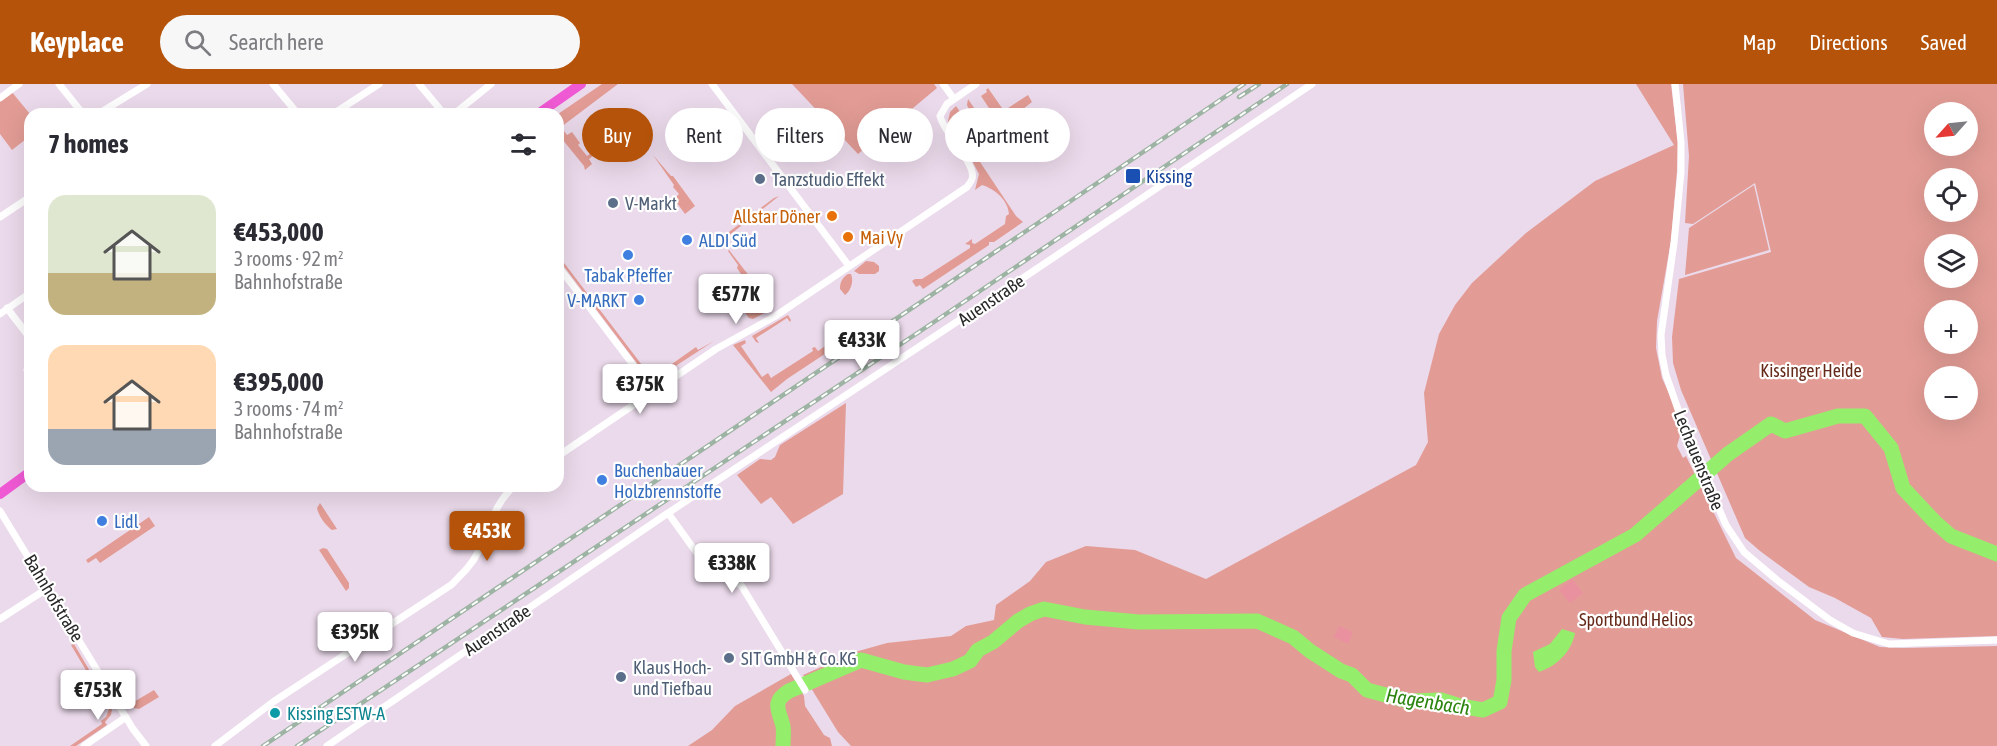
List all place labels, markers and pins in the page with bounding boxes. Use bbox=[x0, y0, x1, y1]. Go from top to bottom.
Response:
place label: Kissing bbox=[1146, 166, 1193, 187]
marker: Kissing bbox=[1124, 167, 1142, 185]
place label: Tanzstudio Effekt bbox=[772, 169, 885, 190]
marker: Tanzstudio Effekt bbox=[753, 172, 767, 186]
place label: V-Markt bbox=[625, 193, 677, 214]
marker: V-Markt bbox=[606, 196, 620, 210]
place label: Allstar Döner bbox=[733, 206, 821, 227]
marker: Allstar Döner bbox=[825, 209, 839, 223]
place label: Mai Vy bbox=[860, 227, 903, 248]
place label: ALDI Süd bbox=[699, 230, 757, 251]
marker: Mai Vy bbox=[841, 230, 855, 244]
marker: ALDI Süd bbox=[680, 233, 694, 247]
marker: Tabak Pfeffer bbox=[621, 248, 635, 262]
place label: Tabak Pfeffer bbox=[584, 265, 672, 286]
pin: €577K bbox=[694, 274, 778, 325]
place label: V-MARKT bbox=[567, 290, 627, 311]
marker: V-MARKT bbox=[632, 293, 646, 307]
pin: €433K bbox=[820, 320, 904, 371]
pin: €375K bbox=[598, 364, 682, 415]
place label: Buchenbauer Holzbrennstoffe bbox=[614, 460, 721, 502]
marker: Buchenbauer Holzbrennstoffe bbox=[595, 473, 609, 487]
place label: Lidl bbox=[114, 511, 139, 532]
pin: €453K bbox=[445, 511, 529, 562]
marker: Lidl bbox=[95, 514, 109, 528]
pin: €338K bbox=[690, 543, 774, 594]
pin: €395K bbox=[313, 612, 397, 663]
place label: SIT GmbH & Co.KG bbox=[741, 648, 857, 669]
marker: SIT GmbH & Co.KG bbox=[722, 651, 736, 665]
place label: Klaus Hoch- und Tiefbau bbox=[633, 657, 712, 699]
pin: €753K bbox=[56, 670, 140, 721]
marker: Klaus Hoch- und Tiefbau bbox=[614, 670, 628, 684]
place label: Kissing ESTW-A bbox=[287, 703, 385, 724]
marker: Kissing ESTW-A bbox=[268, 706, 282, 720]

